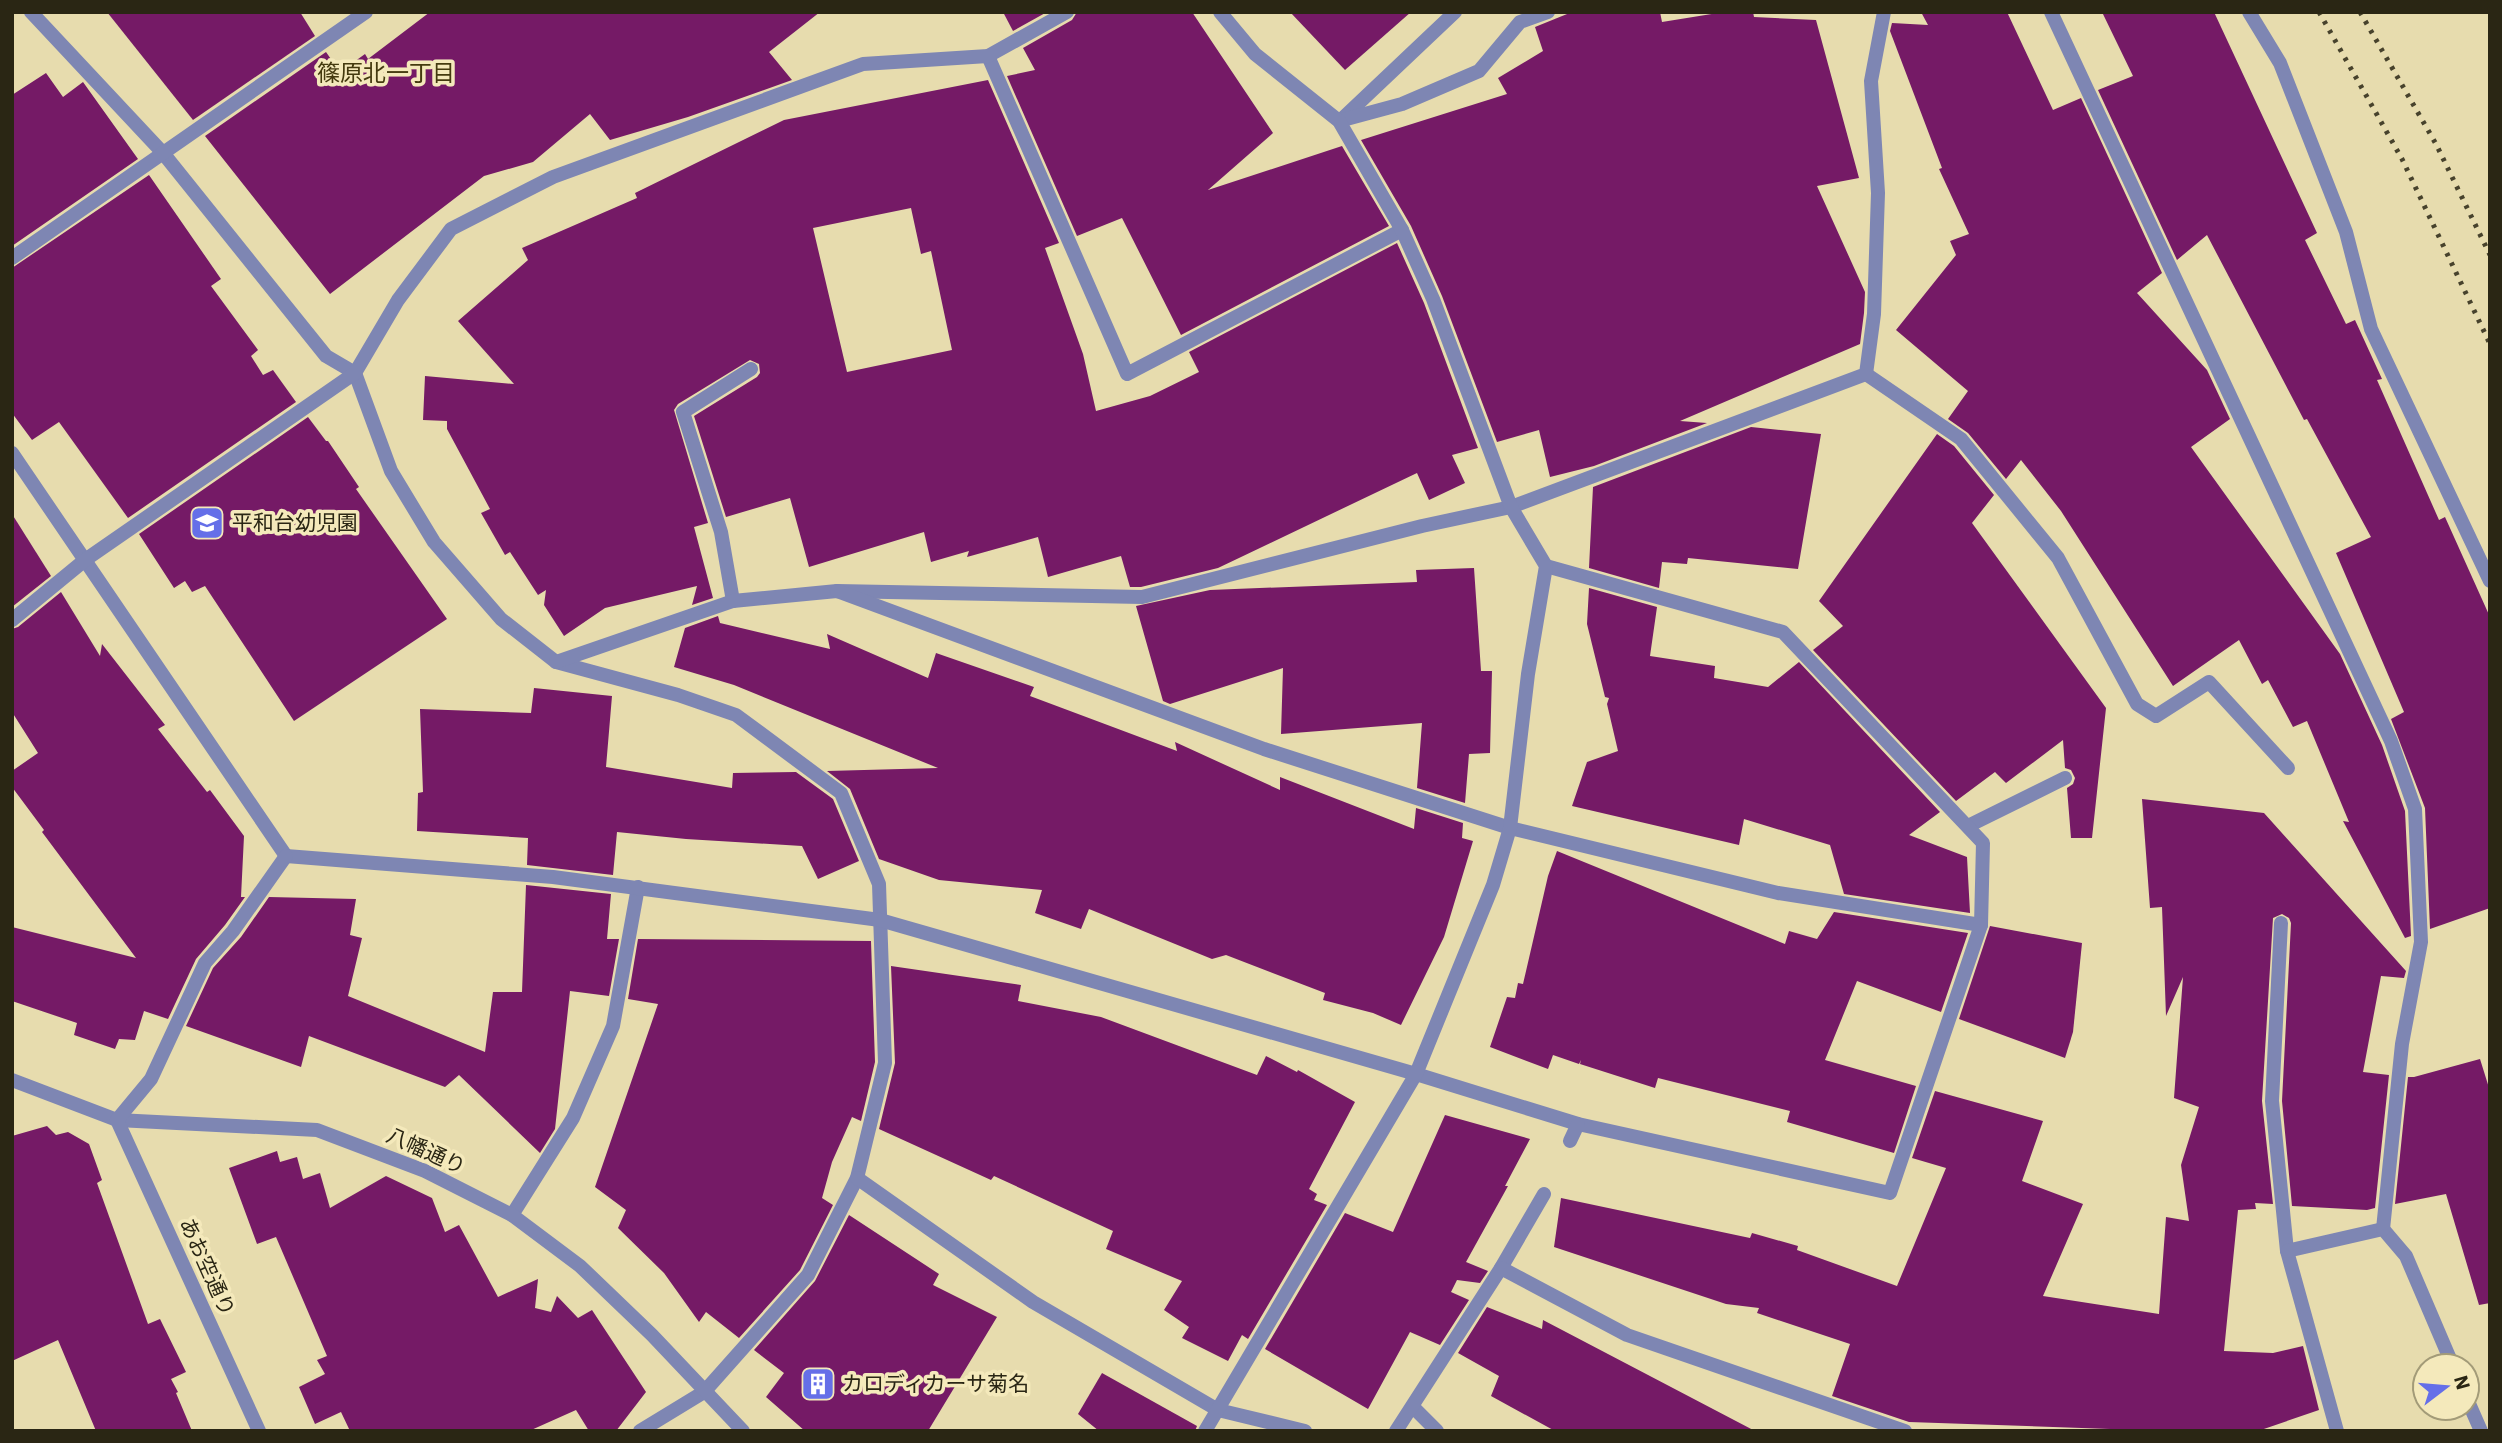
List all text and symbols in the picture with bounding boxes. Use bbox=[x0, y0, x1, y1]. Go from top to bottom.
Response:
district label: 篠原北一丁目 bbox=[317, 57, 455, 87]
school or university icon: 平和台幼児園 bbox=[188, 504, 226, 542]
place label: 平和台幼児園 bbox=[232, 508, 358, 536]
street label: 八幡通り bbox=[382, 1120, 470, 1180]
street label: あお空通り bbox=[174, 1213, 242, 1320]
north arrow bbox=[2411, 1352, 2481, 1422]
building icon: カロディカーサ菊名 bbox=[799, 1365, 837, 1403]
place label: カロディカーサ菊名 bbox=[842, 1369, 1029, 1397]
text: N bbox=[2449, 1372, 2476, 1392]

